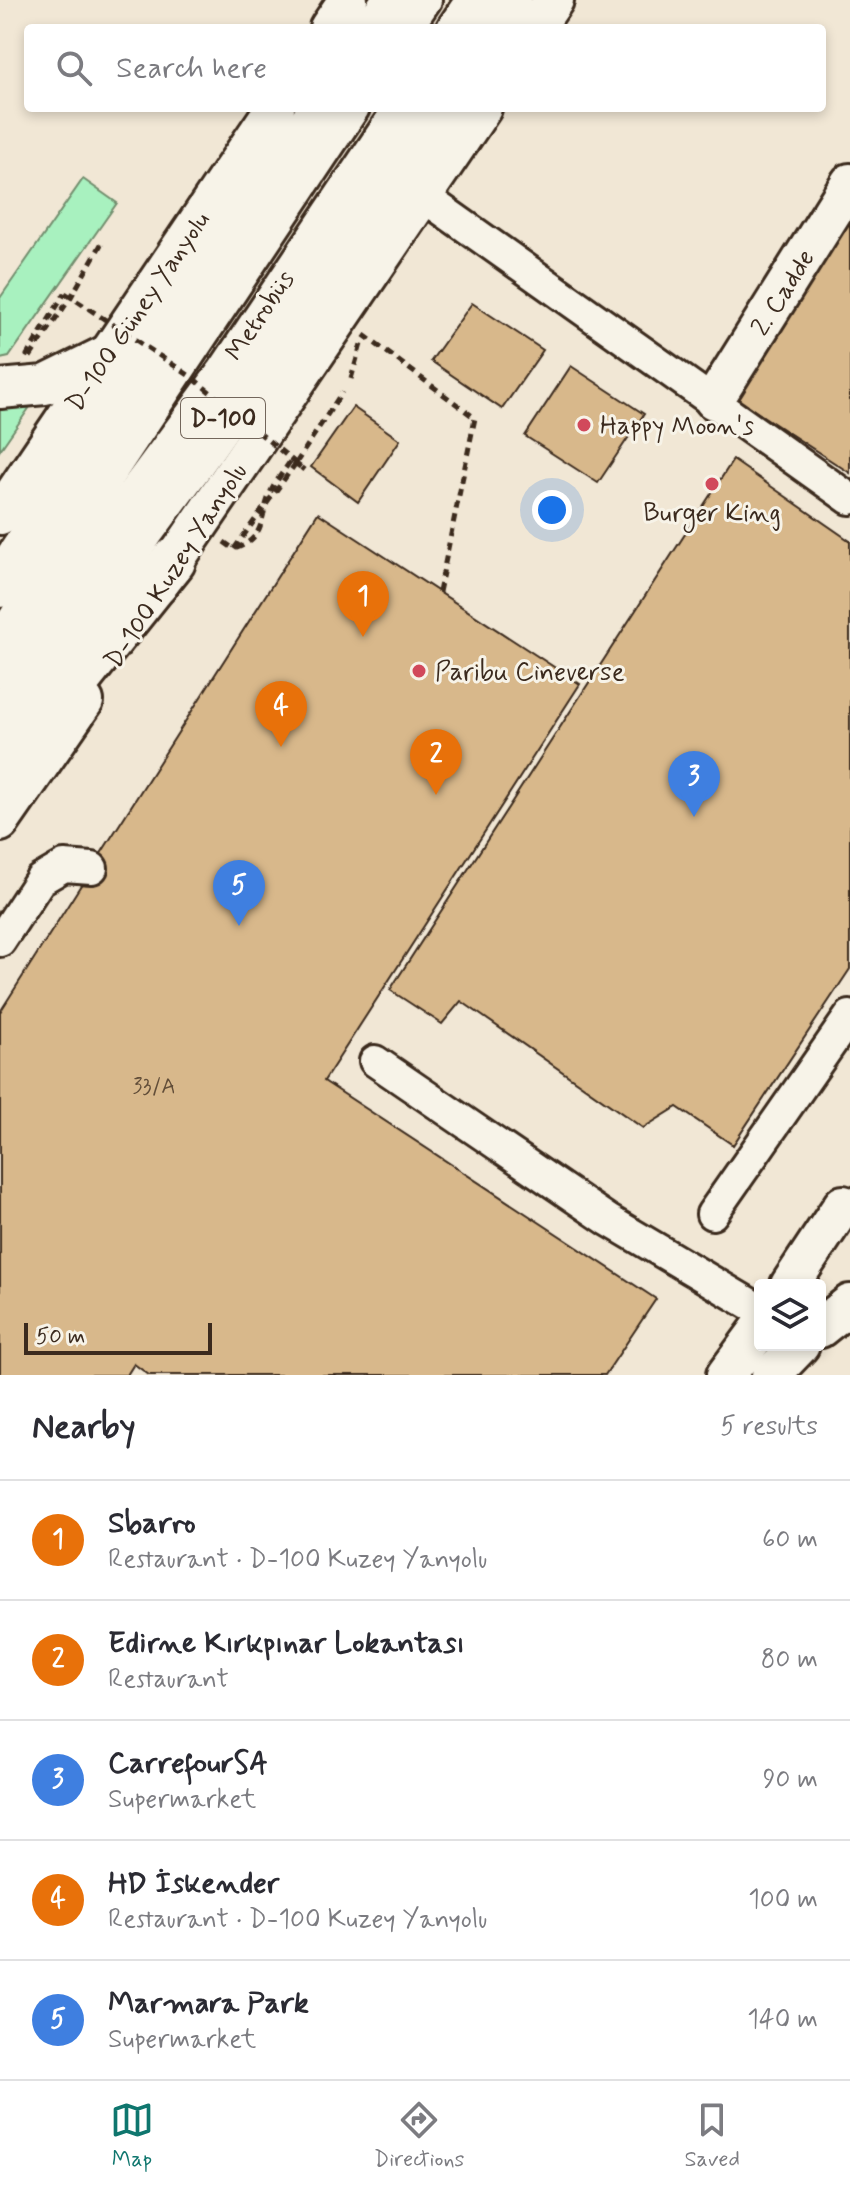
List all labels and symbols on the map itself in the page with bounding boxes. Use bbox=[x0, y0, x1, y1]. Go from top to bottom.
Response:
street label: D-100 Güney Yanyolu bbox=[59, 205, 218, 419]
street label: 2. Cadde bbox=[744, 244, 823, 343]
street label: Metrobüs bbox=[218, 264, 303, 368]
road number: D-100 bbox=[181, 398, 265, 438]
place label: Happy Moon's bbox=[600, 410, 754, 444]
marker: Happy Moon's bbox=[575, 416, 593, 434]
street label: D-100 Kuzey Yanyolu bbox=[97, 457, 256, 675]
marker: Burger King bbox=[703, 475, 721, 493]
your location bbox=[532, 490, 572, 530]
place label: Burger King bbox=[643, 497, 781, 533]
pin: 1 bbox=[337, 571, 389, 637]
place label: Paribu Cineverse bbox=[435, 656, 625, 690]
marker: Paribu Cineverse bbox=[410, 662, 428, 680]
pin: 4 bbox=[255, 681, 307, 747]
pin: 2 bbox=[410, 729, 462, 795]
pin: 3 bbox=[668, 751, 720, 817]
pin: 5 bbox=[213, 860, 265, 926]
house number: 33/A bbox=[132, 1073, 176, 1101]
scale bar bbox=[24, 1319, 212, 1355]

